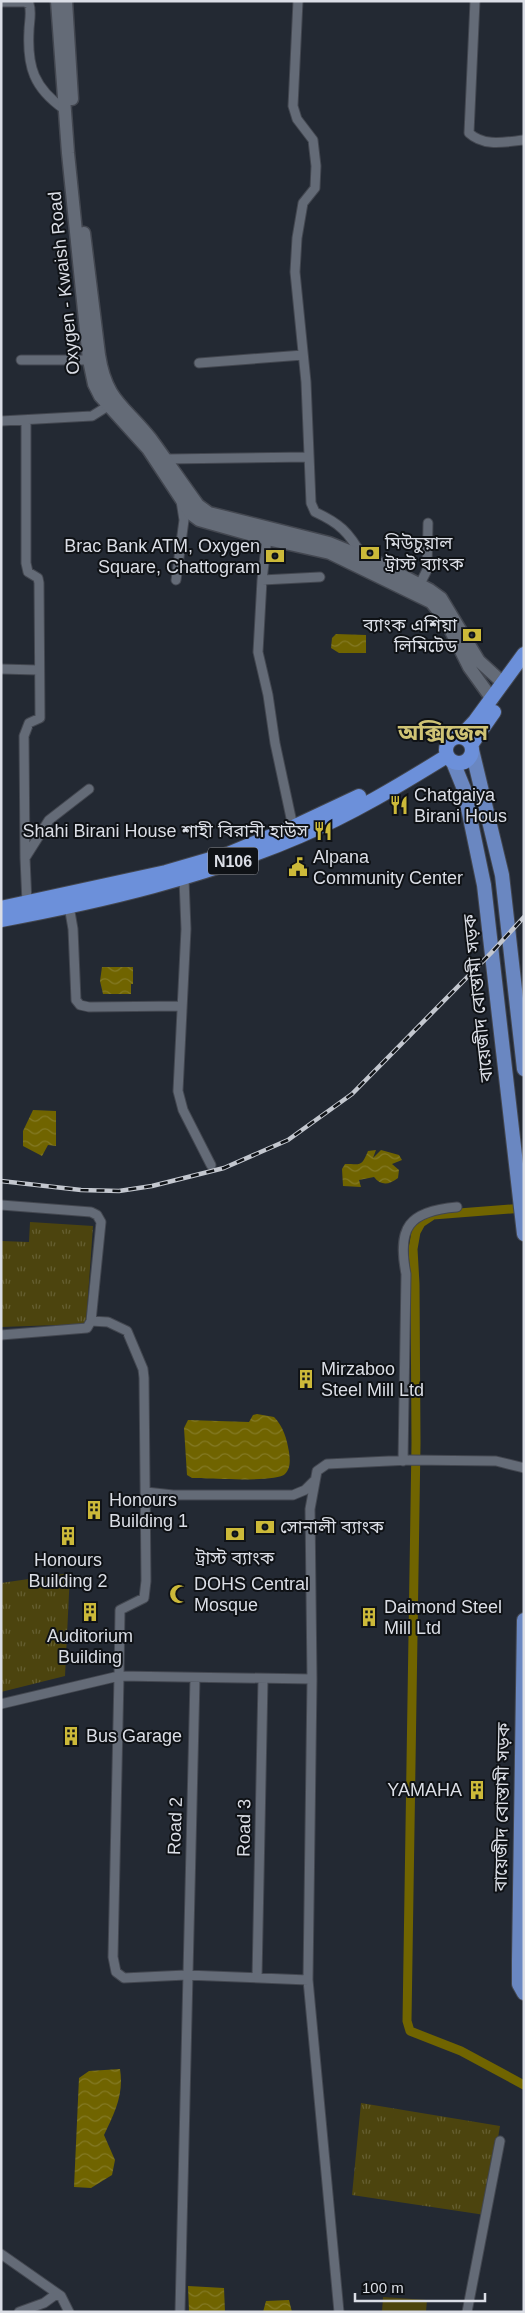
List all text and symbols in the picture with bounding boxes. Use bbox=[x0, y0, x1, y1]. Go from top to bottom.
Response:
street label: Oxygen - Kwaish Road bbox=[44, 190, 84, 376]
place label: মিউচুয়াল ট্রাস্ট ব্যাংক bbox=[384, 533, 464, 574]
place label: Brac Bank ATM, Oxygen Square, Chattogram bbox=[64, 536, 260, 577]
bank icon: মিউচুয়াল ট্রাস্ট ব্যাংক bbox=[359, 542, 381, 564]
bank icon: Brac Bank ATM, Oxygen Square, Chattogram bbox=[264, 545, 286, 567]
place label: ব্যাংক এশিয়া লিমিটেড bbox=[362, 615, 457, 656]
bank icon: ব্যাংক এশিয়া লিমিটেড bbox=[461, 624, 483, 646]
district label: অক্সিজেন bbox=[397, 720, 488, 745]
place label: Chatgaiya Birani Hous bbox=[414, 785, 507, 826]
restaurant icon: Chatgaiya Birani Hous bbox=[388, 794, 410, 816]
restaurant icon: Shahi Birani House শাহী বিরানী হাউস bbox=[312, 820, 334, 842]
place label: Shahi Birani House শাহী বিরানী হাউস bbox=[22, 821, 309, 841]
place label: Alpana Community Center bbox=[313, 847, 463, 888]
road number: N106 bbox=[208, 848, 258, 874]
public building icon: Alpana Community Center bbox=[287, 856, 309, 878]
street label: বায়েজীদ বোস্তামী সড়ক bbox=[459, 913, 497, 1084]
place label: Mirzaboo Steel Mill Ltd bbox=[321, 1359, 424, 1400]
building icon: Mirzaboo Steel Mill Ltd bbox=[295, 1368, 317, 1390]
place label: Honours Building 1 bbox=[109, 1490, 188, 1531]
building icon: Honours Building 1 bbox=[83, 1499, 105, 1521]
bank icon: সোনালী ব্যাংক bbox=[254, 1516, 276, 1538]
place label: সোনালী ব্যাংক bbox=[280, 1517, 384, 1537]
bank icon: ট্রাস্ট ব্যাংক bbox=[224, 1523, 246, 1545]
building icon: Honours Building 2 bbox=[57, 1525, 79, 1547]
place label: ট্রাস্ট ব্যাংক bbox=[195, 1548, 275, 1568]
place label: Honours Building 2 bbox=[28, 1550, 108, 1591]
place label: DOHS Central Mosque bbox=[194, 1574, 309, 1615]
mosque icon: DOHS Central Mosque bbox=[168, 1583, 190, 1605]
place label: Daimond Steel Mill Ltd bbox=[384, 1597, 502, 1638]
building icon: Auditorium Building bbox=[79, 1601, 101, 1623]
building icon: Daimond Steel Mill Ltd bbox=[358, 1606, 380, 1628]
place label: Auditorium Building bbox=[47, 1626, 133, 1667]
street label: বায়েজীদ বোস্তামী সড়ক bbox=[491, 1722, 513, 1893]
building icon: Bus Garage bbox=[60, 1725, 82, 1747]
place label: Bus Garage bbox=[86, 1726, 182, 1746]
building icon: YAMAHA bbox=[466, 1779, 488, 1801]
place label: YAMAHA bbox=[387, 1780, 462, 1800]
street label: Road 2 bbox=[164, 1797, 186, 1855]
street label: Road 3 bbox=[233, 1799, 255, 1857]
scale bar bbox=[355, 2270, 485, 2302]
text: 100 m bbox=[362, 2279, 404, 2296]

